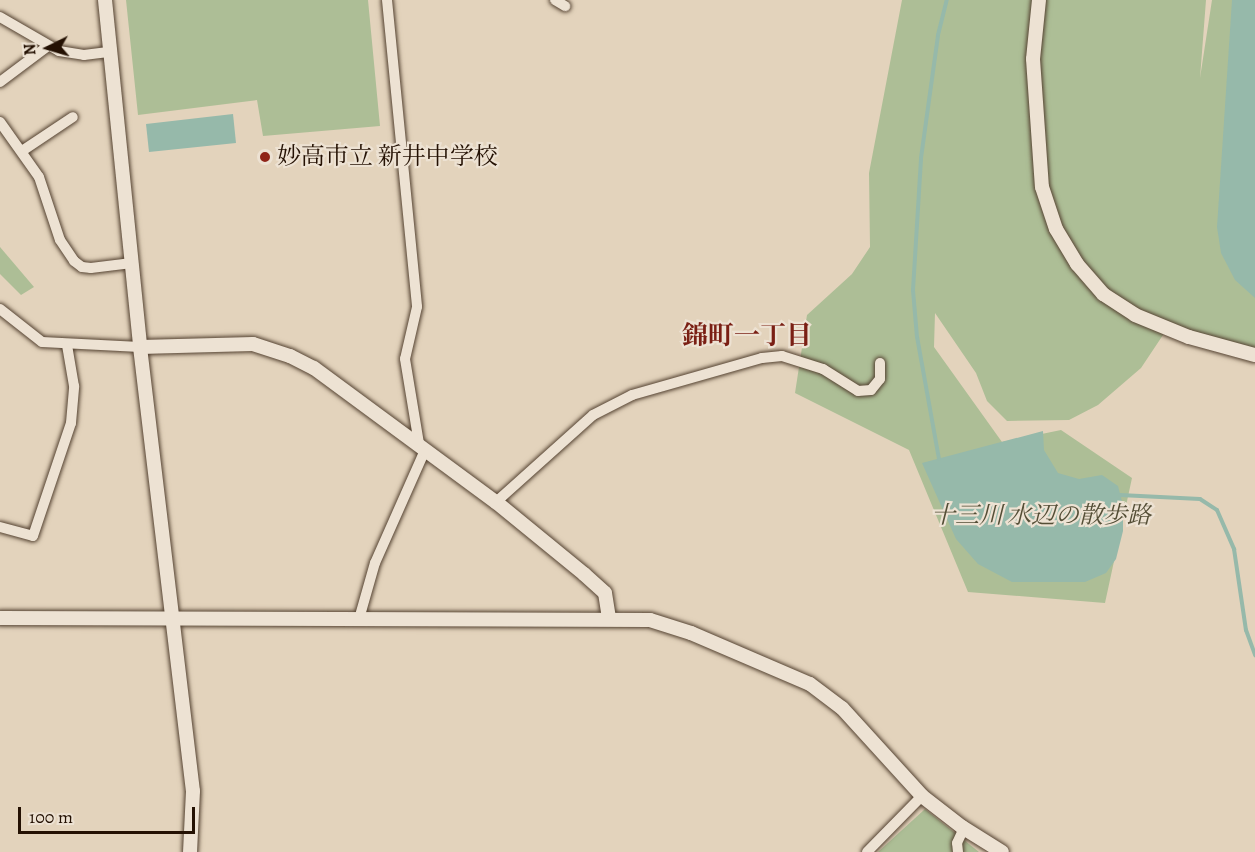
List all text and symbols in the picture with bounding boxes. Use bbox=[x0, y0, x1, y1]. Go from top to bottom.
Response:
north arrow bbox=[18, 18, 78, 78]
text: N bbox=[19, 43, 42, 56]
place label: 妙高市立 新井中学校 bbox=[277, 143, 498, 171]
marker: 妙高市立 新井中学校 bbox=[258, 150, 272, 164]
district label: 錦町一丁目 bbox=[682, 320, 812, 352]
park label: 十三川 水辺の散歩路 bbox=[931, 502, 1151, 530]
scale bar bbox=[21, 795, 198, 833]
text: 100 m bbox=[29, 805, 73, 829]

